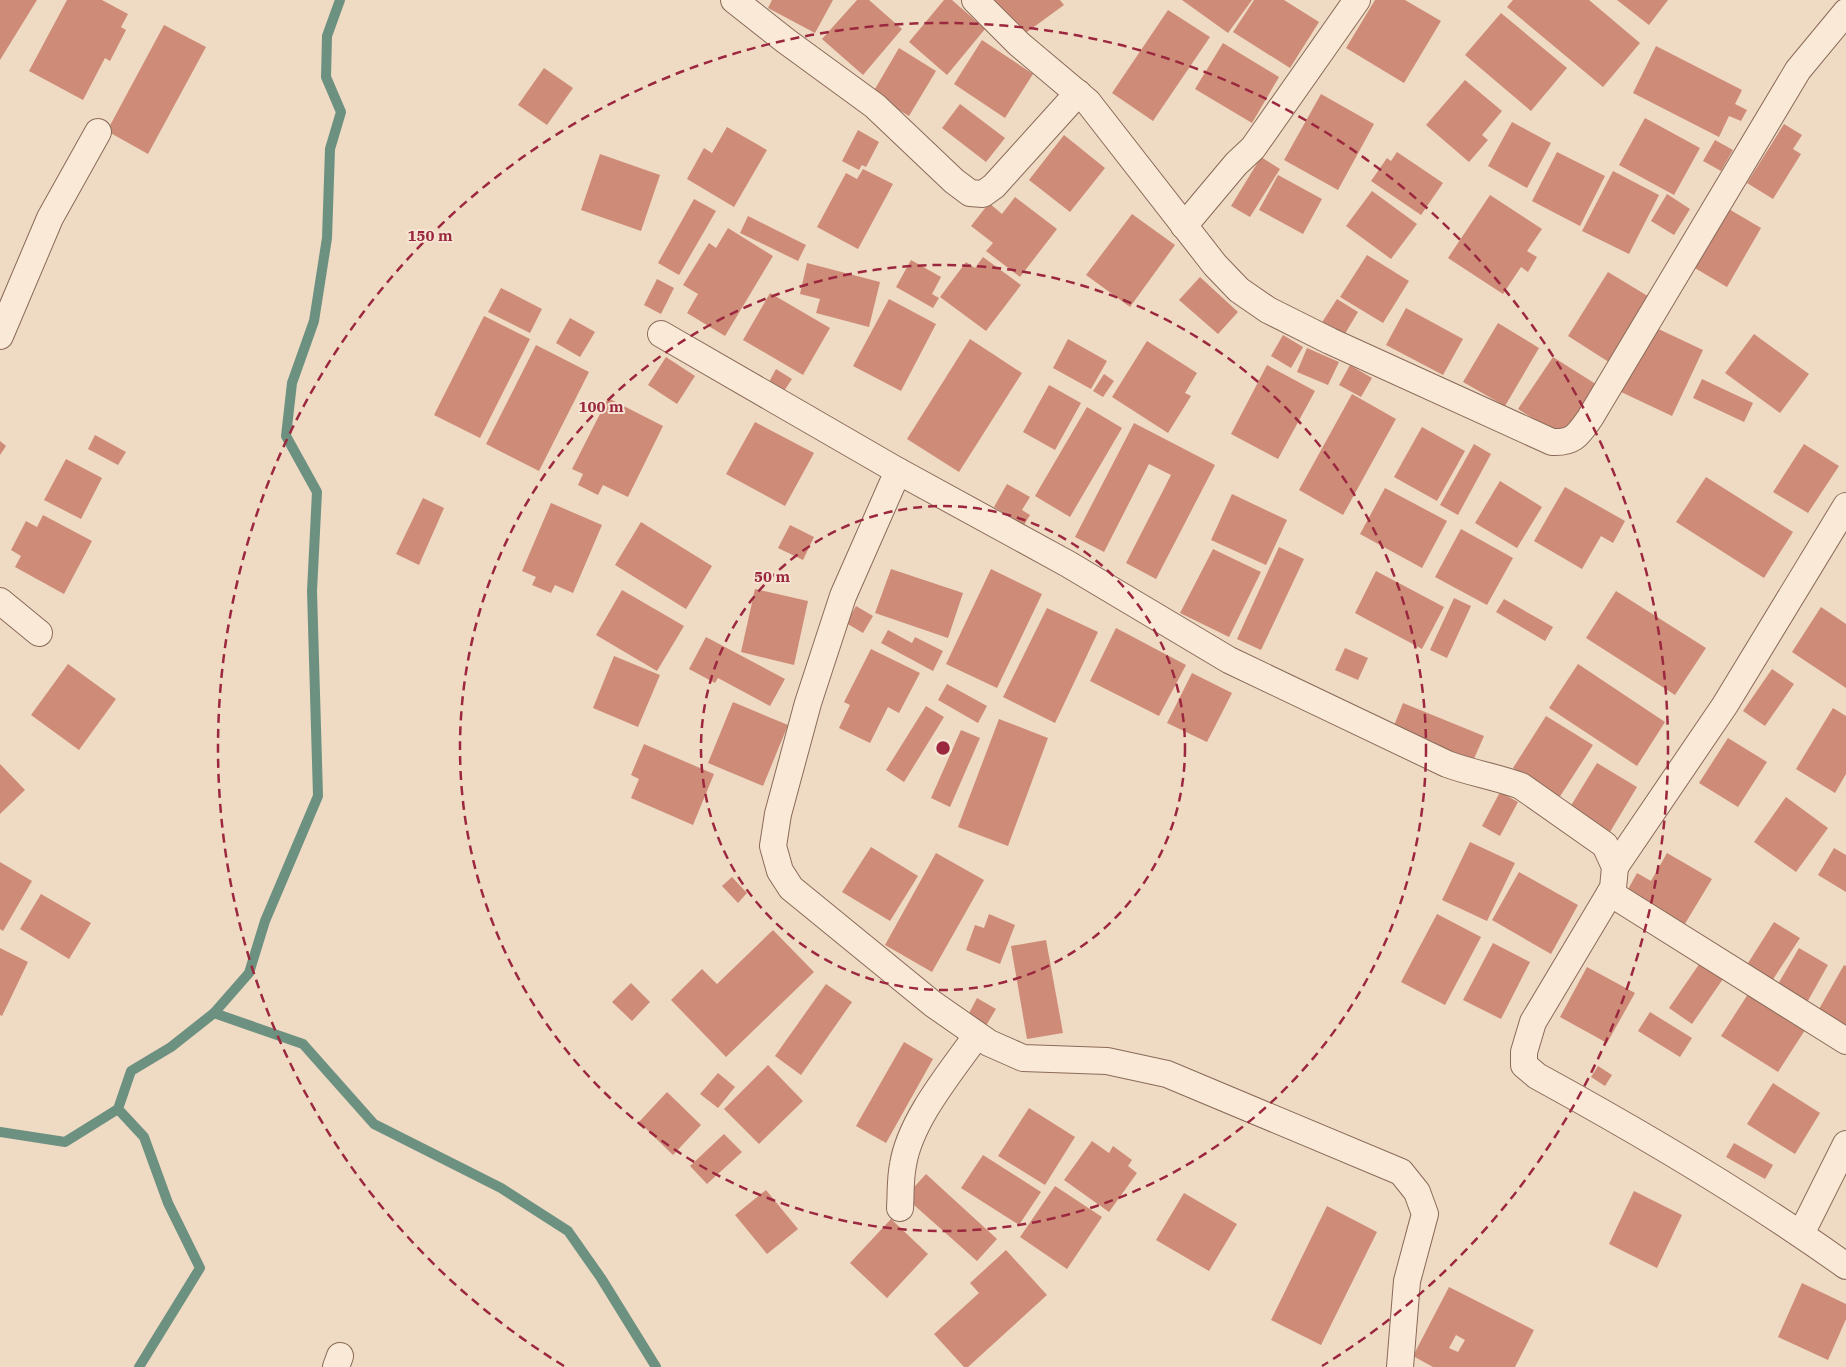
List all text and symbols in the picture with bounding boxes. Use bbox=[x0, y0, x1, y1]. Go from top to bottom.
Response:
text: 150 m bbox=[407, 226, 453, 245]
text: 100 m bbox=[578, 397, 624, 416]
text: 50 m bbox=[754, 567, 790, 586]
centre of rings bbox=[934, 739, 952, 757]

